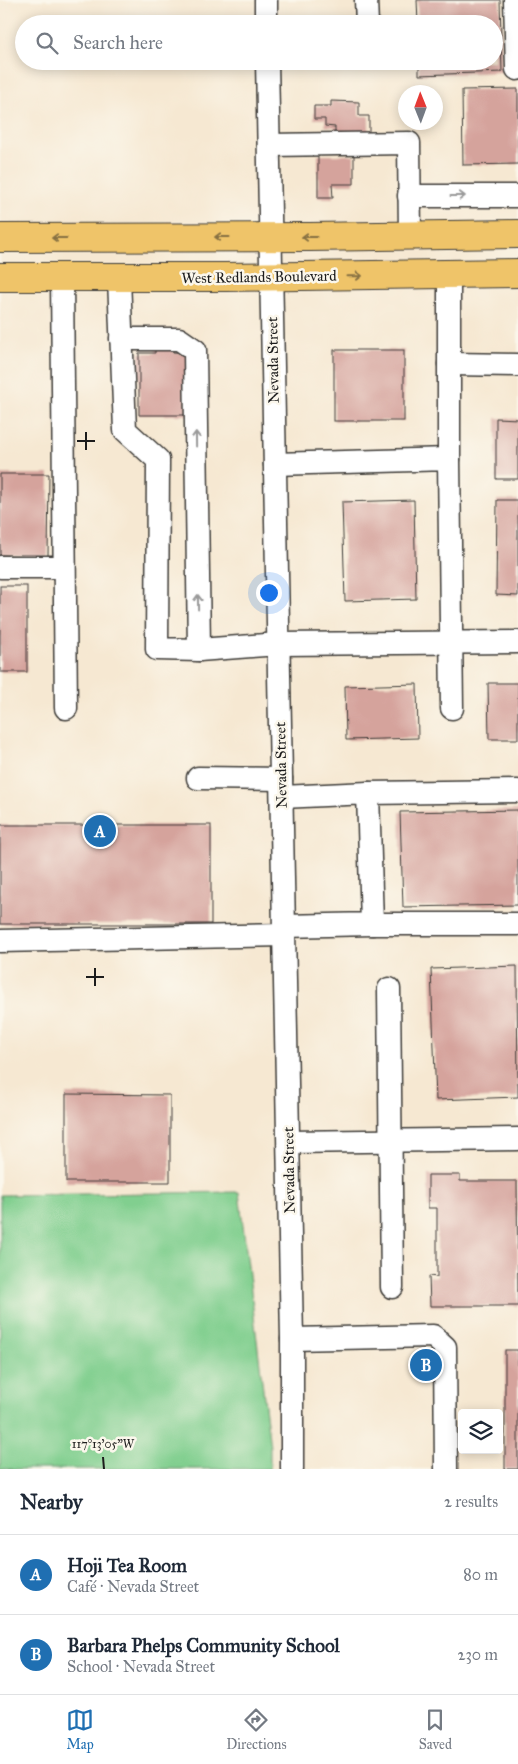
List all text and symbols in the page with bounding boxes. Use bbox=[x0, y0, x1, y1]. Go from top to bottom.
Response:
search box bbox=[15, 15, 503, 70]
icon: search bbox=[33, 29, 61, 57]
text: Search here bbox=[73, 31, 163, 54]
north arrow bbox=[398, 85, 443, 130]
one-way arrow bbox=[450, 191, 466, 201]
one-way arrow bbox=[214, 232, 230, 242]
one-way arrow bbox=[301, 232, 318, 242]
one-way arrow bbox=[52, 233, 68, 243]
street label: West Redlands Boulevard bbox=[181, 267, 337, 287]
one-way arrow bbox=[346, 271, 363, 281]
street label: Nevada Street bbox=[263, 316, 283, 403]
one-way arrow bbox=[191, 431, 201, 448]
your location bbox=[256, 580, 282, 606]
one-way arrow bbox=[193, 594, 203, 610]
street label: Nevada Street bbox=[271, 721, 291, 808]
pin: A bbox=[84, 812, 116, 850]
street label: Nevada Street bbox=[279, 1126, 299, 1213]
pin: B bbox=[410, 1346, 442, 1384]
map controls bbox=[458, 1409, 503, 1454]
button: layers bbox=[458, 1409, 503, 1454]
text: 117°13'05"W bbox=[72, 1437, 135, 1451]
text: Nearby bbox=[20, 1489, 83, 1515]
text: 2 results bbox=[444, 1492, 498, 1511]
text: Hoji Tea Room bbox=[67, 1554, 187, 1577]
text: A bbox=[31, 1565, 41, 1584]
text: 80 m bbox=[463, 1565, 498, 1584]
text: Café · Nevada Street bbox=[67, 1577, 199, 1596]
text: Barbara Phelps Community School bbox=[67, 1634, 340, 1657]
text: B bbox=[31, 1645, 41, 1664]
text: 230 m bbox=[458, 1645, 498, 1664]
text: School · Nevada Street bbox=[67, 1657, 215, 1676]
tab: Map bbox=[66, 1706, 94, 1753]
tab: Directions bbox=[226, 1706, 287, 1753]
tab: Saved bbox=[419, 1706, 452, 1753]

